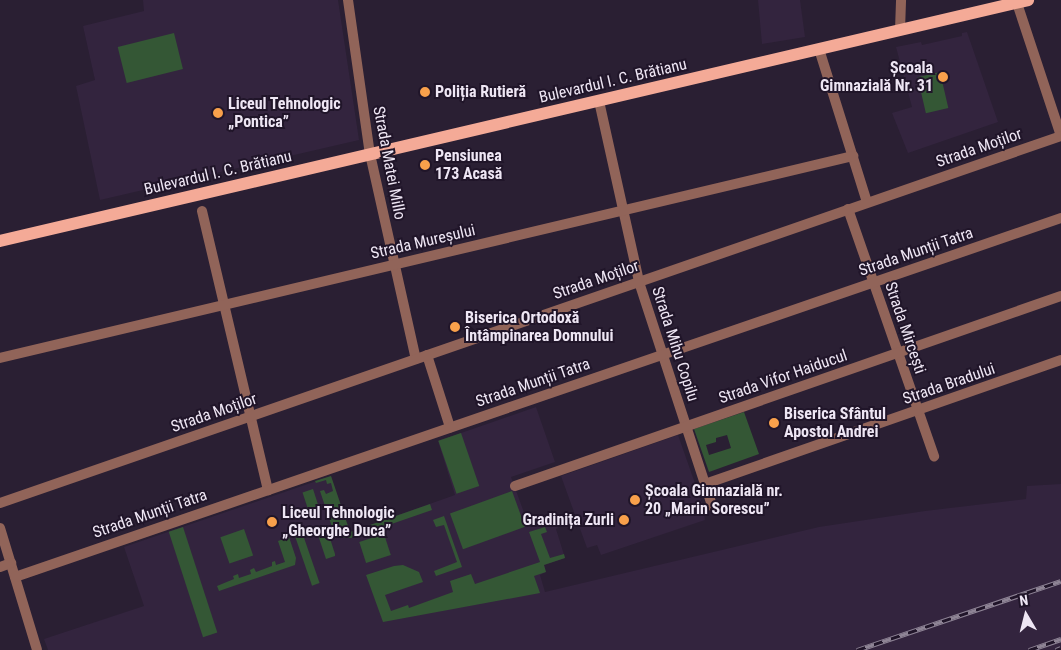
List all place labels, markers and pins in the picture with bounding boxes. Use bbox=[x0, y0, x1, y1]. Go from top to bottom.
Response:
place label: Școala Gimnazială Nr. 31 bbox=[820, 58, 933, 96]
marker: Școala Gimnazială Nr. 31 bbox=[937, 71, 949, 83]
place label: Poliția Rutieră bbox=[435, 82, 526, 102]
marker: Poliția Rutieră bbox=[419, 86, 431, 98]
place label: Liceul Tehnologic „Pontica” bbox=[228, 94, 341, 132]
marker: Liceul Tehnologic „Pontica” bbox=[212, 107, 224, 119]
place label: Pensiunea 173 Acasă bbox=[435, 146, 502, 184]
marker: Pensiunea 173 Acasă bbox=[419, 159, 431, 171]
place label: Biserica Ortodoxă Întâmpinarea Domnului bbox=[465, 308, 613, 346]
marker: Biserica Ortodoxă Întâmpinarea Domnului bbox=[449, 321, 461, 333]
place label: Biserica Sfântul Apostol Andrei bbox=[784, 404, 886, 442]
marker: Biserica Sfântul Apostol Andrei bbox=[768, 417, 780, 429]
place label: Școala Gimnazială nr. 20 „Marin Sorescu” bbox=[645, 481, 783, 519]
marker: Școala Gimnazială nr. 20 „Marin Sorescu” bbox=[629, 494, 641, 506]
place label: Liceul Tehnologic „Gheorghe Duca” bbox=[282, 503, 395, 541]
place label: Gradinița Zurli bbox=[522, 510, 614, 530]
marker: Gradinița Zurli bbox=[618, 514, 630, 526]
marker: Liceul Tehnologic „Gheorghe Duca” bbox=[266, 516, 278, 528]

